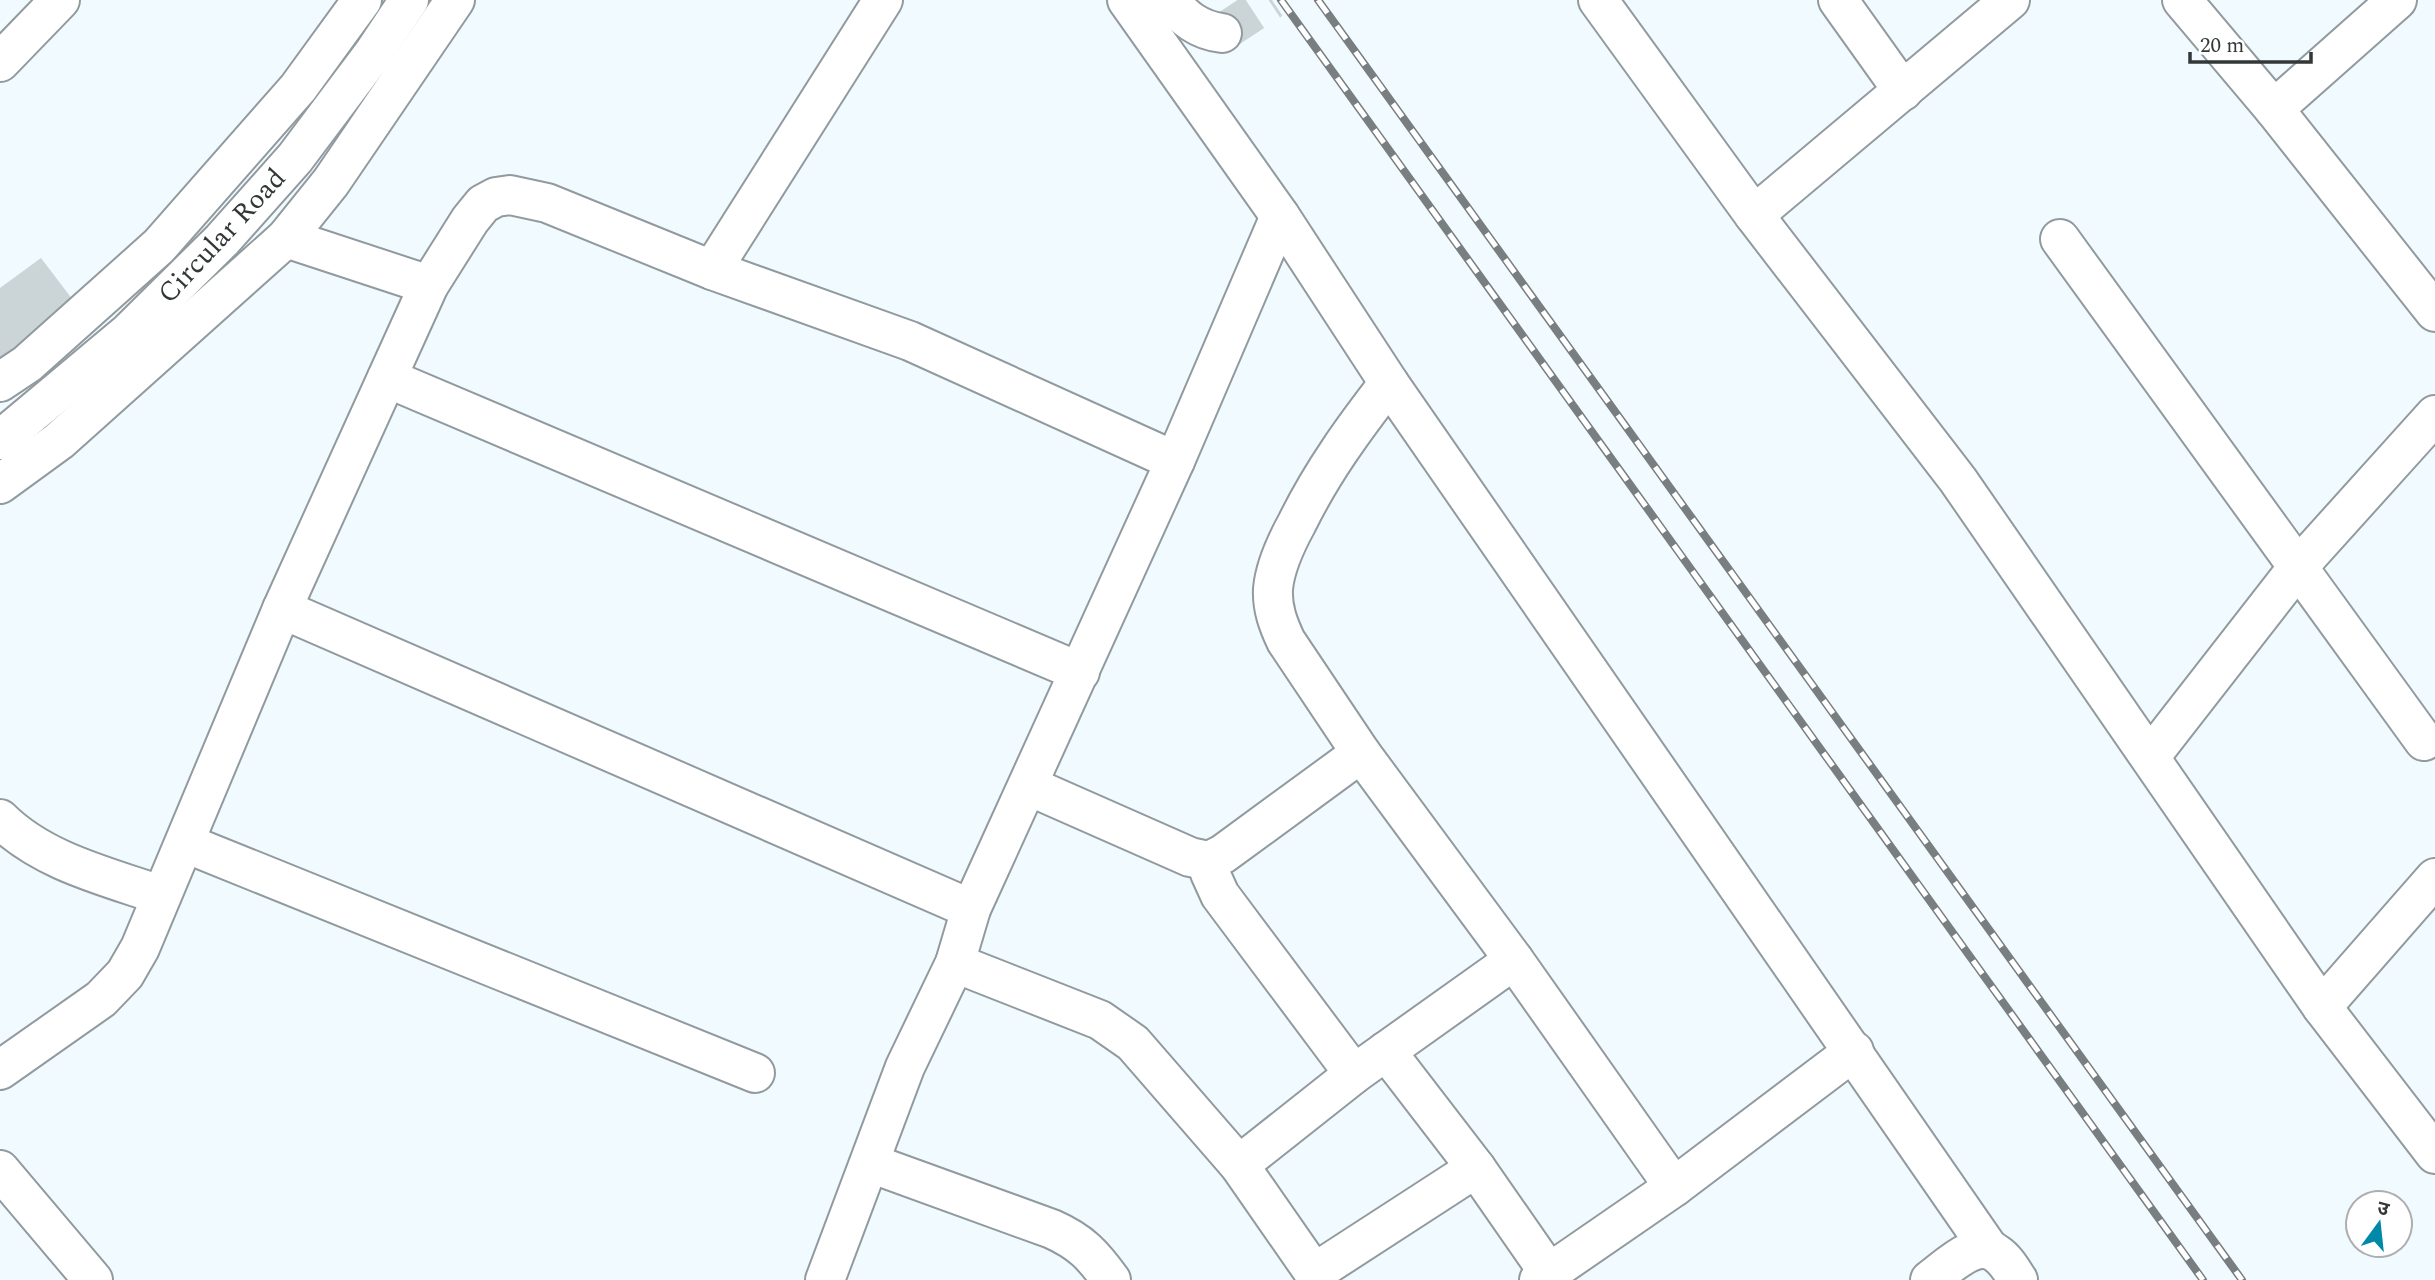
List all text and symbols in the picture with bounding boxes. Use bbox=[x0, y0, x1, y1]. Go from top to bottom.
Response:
scale bar bbox=[2190, 21, 2311, 65]
text: 20 m bbox=[2200, 30, 2244, 62]
street label: Circular Road bbox=[147, 158, 297, 314]
north arrow bbox=[2344, 1189, 2414, 1259]
text: उ bbox=[2374, 1194, 2393, 1225]

